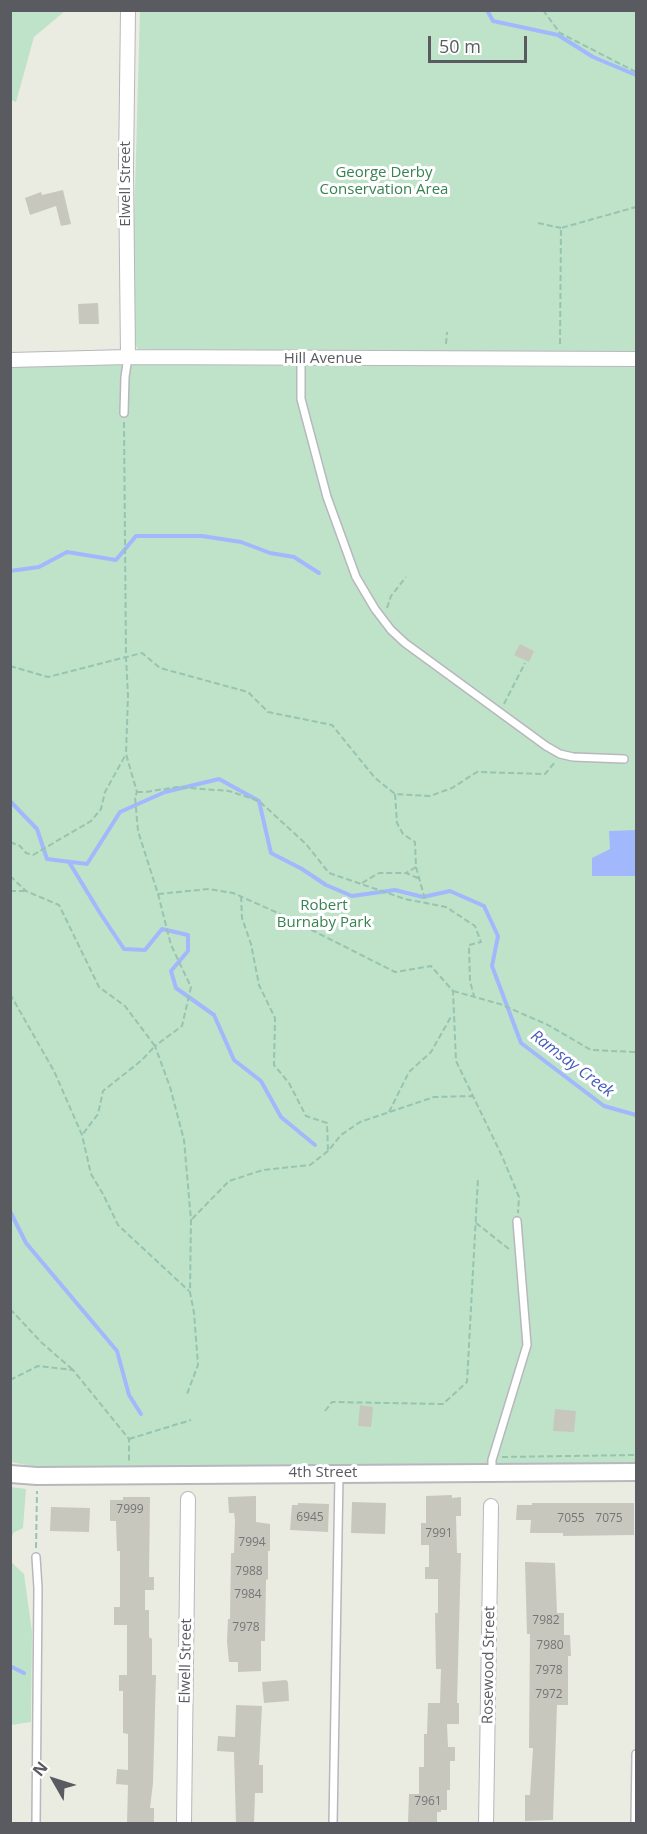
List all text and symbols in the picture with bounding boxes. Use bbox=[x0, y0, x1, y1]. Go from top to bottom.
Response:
scale bar bbox=[431, 24, 530, 62]
text: 50 m bbox=[439, 34, 481, 58]
street label: Elwell Street bbox=[117, 141, 135, 227]
park label: George Derby Conservation Area bbox=[320, 164, 448, 199]
street label: Hill Avenue bbox=[284, 350, 362, 368]
park label: Robert Burnaby Park bbox=[277, 897, 371, 932]
water label: Ramsay Creek bbox=[527, 1027, 617, 1101]
street label: 4th Street bbox=[289, 1464, 357, 1482]
house number: 7999 bbox=[116, 1503, 144, 1517]
house number: 6945 bbox=[296, 1511, 324, 1525]
house number: 7055 bbox=[557, 1512, 585, 1526]
house number: 7075 bbox=[595, 1512, 623, 1526]
house number: 7991 bbox=[425, 1527, 453, 1541]
house number: 7994 bbox=[238, 1536, 266, 1550]
house number: 7988 bbox=[235, 1565, 263, 1579]
house number: 7984 bbox=[234, 1588, 262, 1602]
street label: Rosewood Street bbox=[479, 1606, 499, 1724]
house number: 7982 bbox=[532, 1614, 560, 1628]
street label: Elwell Street bbox=[176, 1618, 196, 1704]
house number: 7978 bbox=[232, 1621, 260, 1635]
house number: 7980 bbox=[536, 1639, 564, 1653]
house number: 7978 bbox=[535, 1664, 563, 1678]
house number: 7972 bbox=[535, 1688, 563, 1702]
north arrow bbox=[24, 1750, 84, 1810]
text: N bbox=[27, 1757, 53, 1781]
house number: 7961 bbox=[414, 1795, 442, 1809]

